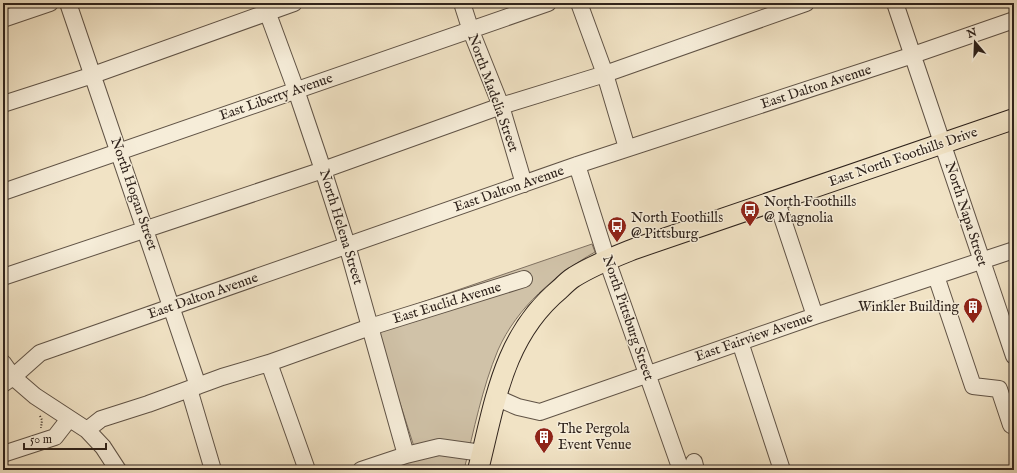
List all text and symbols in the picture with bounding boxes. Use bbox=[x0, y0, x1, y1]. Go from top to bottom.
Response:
north arrow bbox=[955, 22, 995, 62]
text: N bbox=[964, 25, 979, 42]
street label: North Madelia Street bbox=[463, 32, 523, 155]
street label: East Dalton Avenue bbox=[758, 60, 874, 113]
street label: East Liberty Avenue bbox=[217, 69, 336, 125]
street label: East North Foothills Drive bbox=[826, 123, 980, 191]
street label: North Hogan Street bbox=[106, 135, 162, 253]
street label: North Napa Street bbox=[941, 159, 991, 269]
street label: East Dalton Avenue bbox=[452, 162, 567, 216]
street label: North Helena Street bbox=[315, 167, 367, 287]
place label: North Foothills @ Magnolia bbox=[764, 193, 856, 227]
bus stop icon: North Foothills @ Magnolia bbox=[739, 199, 761, 227]
place label: North Foothills @ Pittsburg bbox=[631, 209, 723, 243]
bus stop icon: North Foothills @ Pittsburg bbox=[606, 215, 628, 243]
street label: North Pittsburg Street bbox=[598, 253, 658, 383]
street label: East Dalton Avenue bbox=[146, 269, 261, 323]
street label: East Euclid Avenue bbox=[391, 278, 504, 328]
building icon: Winkler Building bbox=[962, 296, 984, 324]
place label: Winkler Building bbox=[858, 298, 959, 316]
street label: East Fairview Avenue bbox=[693, 308, 816, 366]
place label: The Pergola Event Venue bbox=[558, 420, 632, 454]
scale bar bbox=[24, 425, 106, 451]
building icon: The Pergola Event Venue bbox=[533, 426, 555, 454]
text: 50 m bbox=[30, 432, 52, 447]

